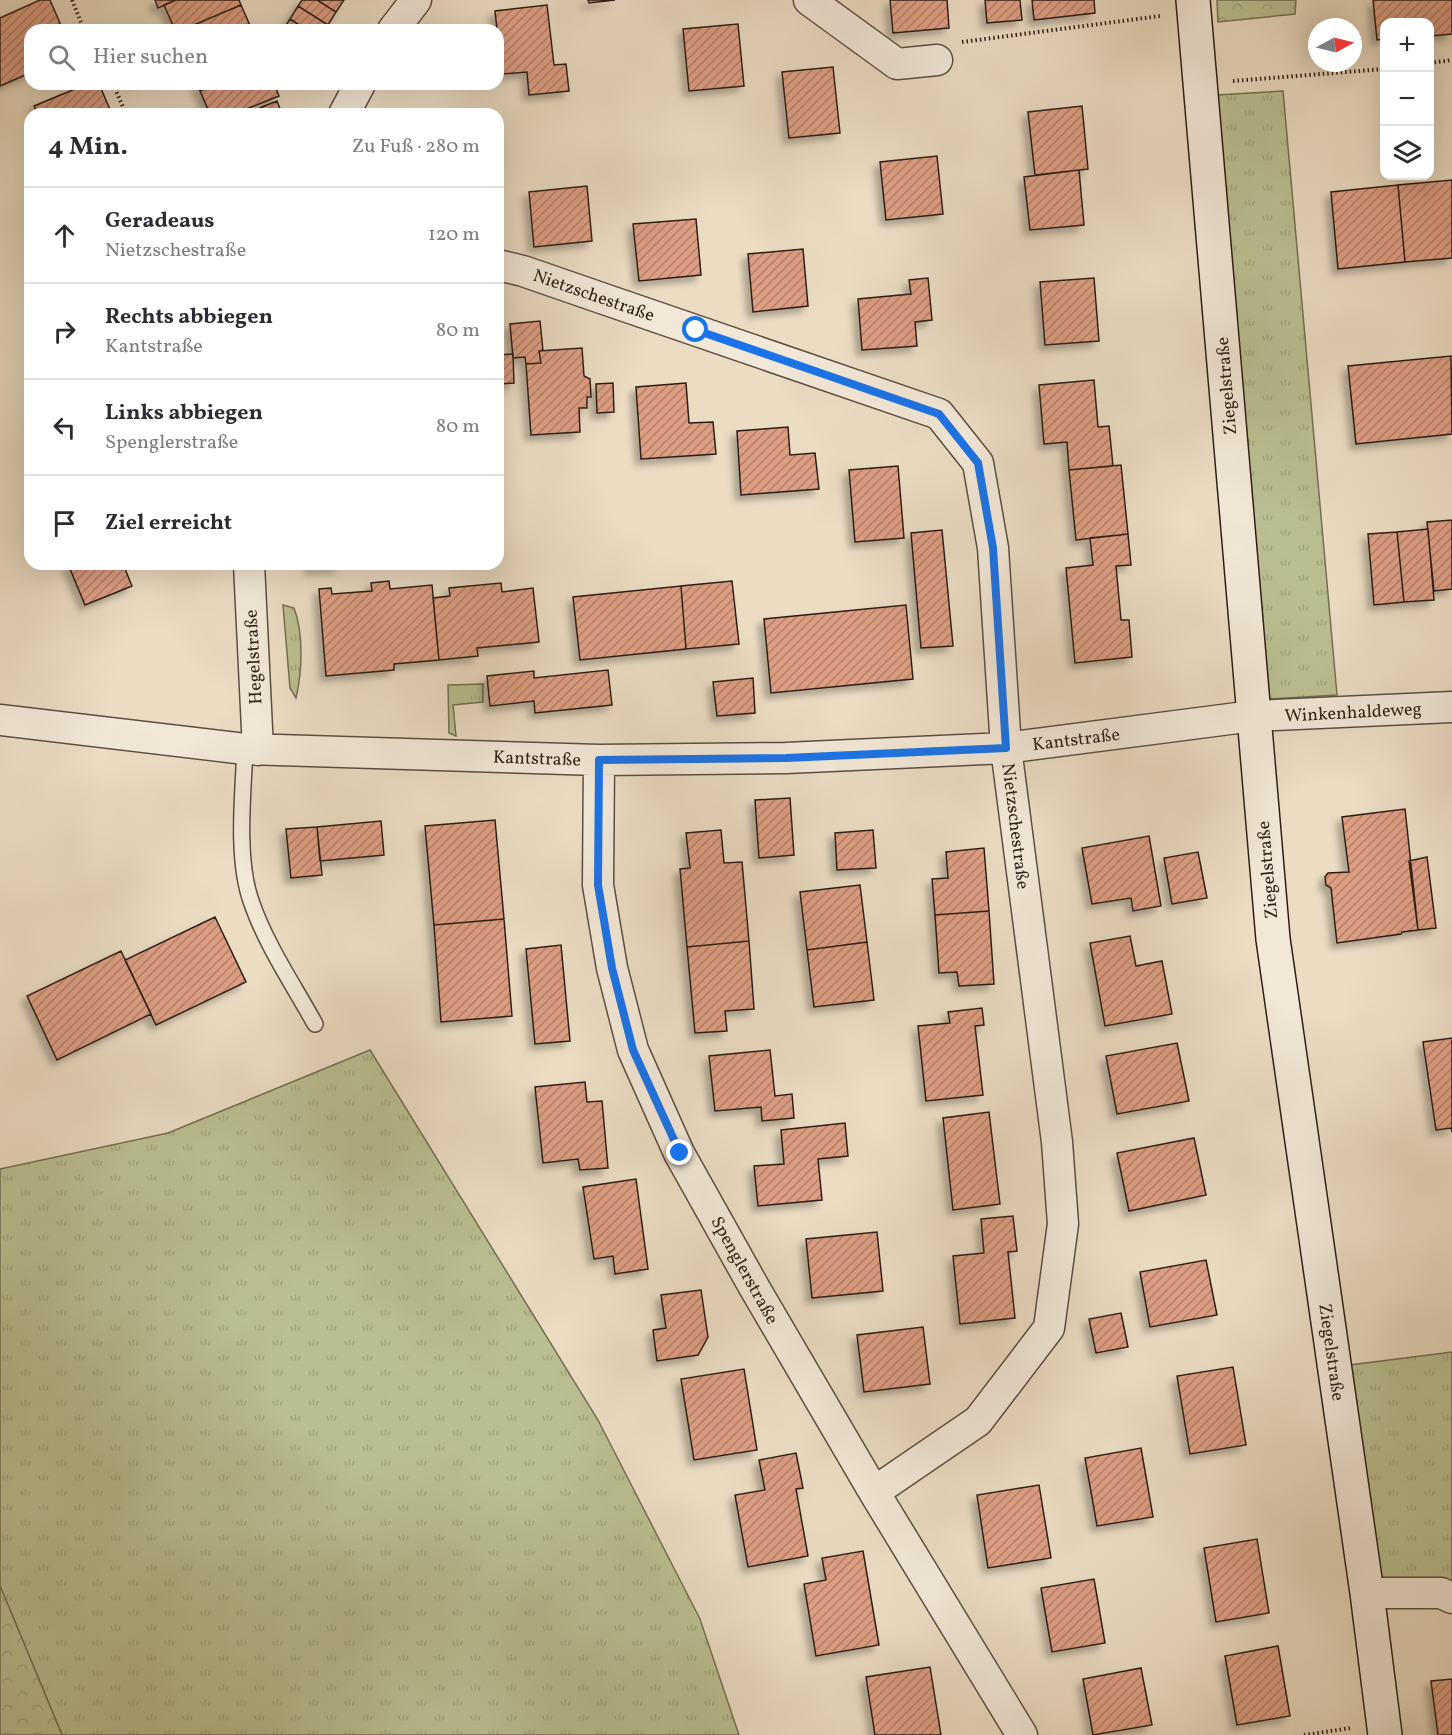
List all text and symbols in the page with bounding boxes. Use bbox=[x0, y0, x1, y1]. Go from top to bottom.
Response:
north arrow bbox=[1308, 18, 1362, 72]
map controls bbox=[1380, 18, 1434, 180]
button: + bbox=[1380, 18, 1434, 72]
search box bbox=[24, 24, 504, 90]
icon: search bbox=[45, 41, 78, 74]
text: Hier suchen bbox=[93, 42, 208, 73]
button: − bbox=[1380, 72, 1434, 126]
button: layers bbox=[1380, 126, 1434, 180]
text: 4 Min. bbox=[48, 129, 128, 165]
text: Zu Fuß · 280 m bbox=[352, 133, 480, 161]
text: Geradeaus bbox=[105, 206, 215, 237]
icon: ahead bbox=[48, 219, 81, 252]
text: 120 m bbox=[428, 221, 480, 249]
text: Nietzschestraße bbox=[105, 237, 246, 265]
street label: Nietzschestraße bbox=[529, 264, 658, 329]
text: Rechts abbiegen bbox=[105, 302, 273, 333]
icon: right bbox=[48, 315, 81, 348]
route start bbox=[682, 316, 708, 342]
text: 80 m bbox=[436, 317, 480, 345]
text: Kantstraße bbox=[105, 333, 203, 361]
street label: Ziegelstraße bbox=[1211, 336, 1244, 436]
text: Links abbiegen bbox=[105, 398, 263, 429]
icon: left bbox=[48, 411, 81, 444]
text: 80 m bbox=[436, 413, 480, 441]
text: Spenglerstraße bbox=[105, 429, 238, 457]
icon: arrive bbox=[48, 507, 81, 540]
text: Ziel erreicht bbox=[105, 508, 232, 539]
street label: Hegelstraße bbox=[240, 609, 269, 705]
street label: Winkenhaldeweg bbox=[1284, 697, 1422, 730]
street label: Kantstraße bbox=[1031, 723, 1121, 758]
street label: Kantstraße bbox=[493, 745, 581, 774]
street label: Nietzschestraße bbox=[994, 762, 1035, 891]
street label: Ziegelstraße bbox=[1252, 820, 1285, 920]
route end bbox=[666, 1139, 692, 1165]
street label: Spenglerstraße bbox=[704, 1212, 784, 1329]
street label: Ziegelstraße bbox=[1311, 1302, 1350, 1403]

